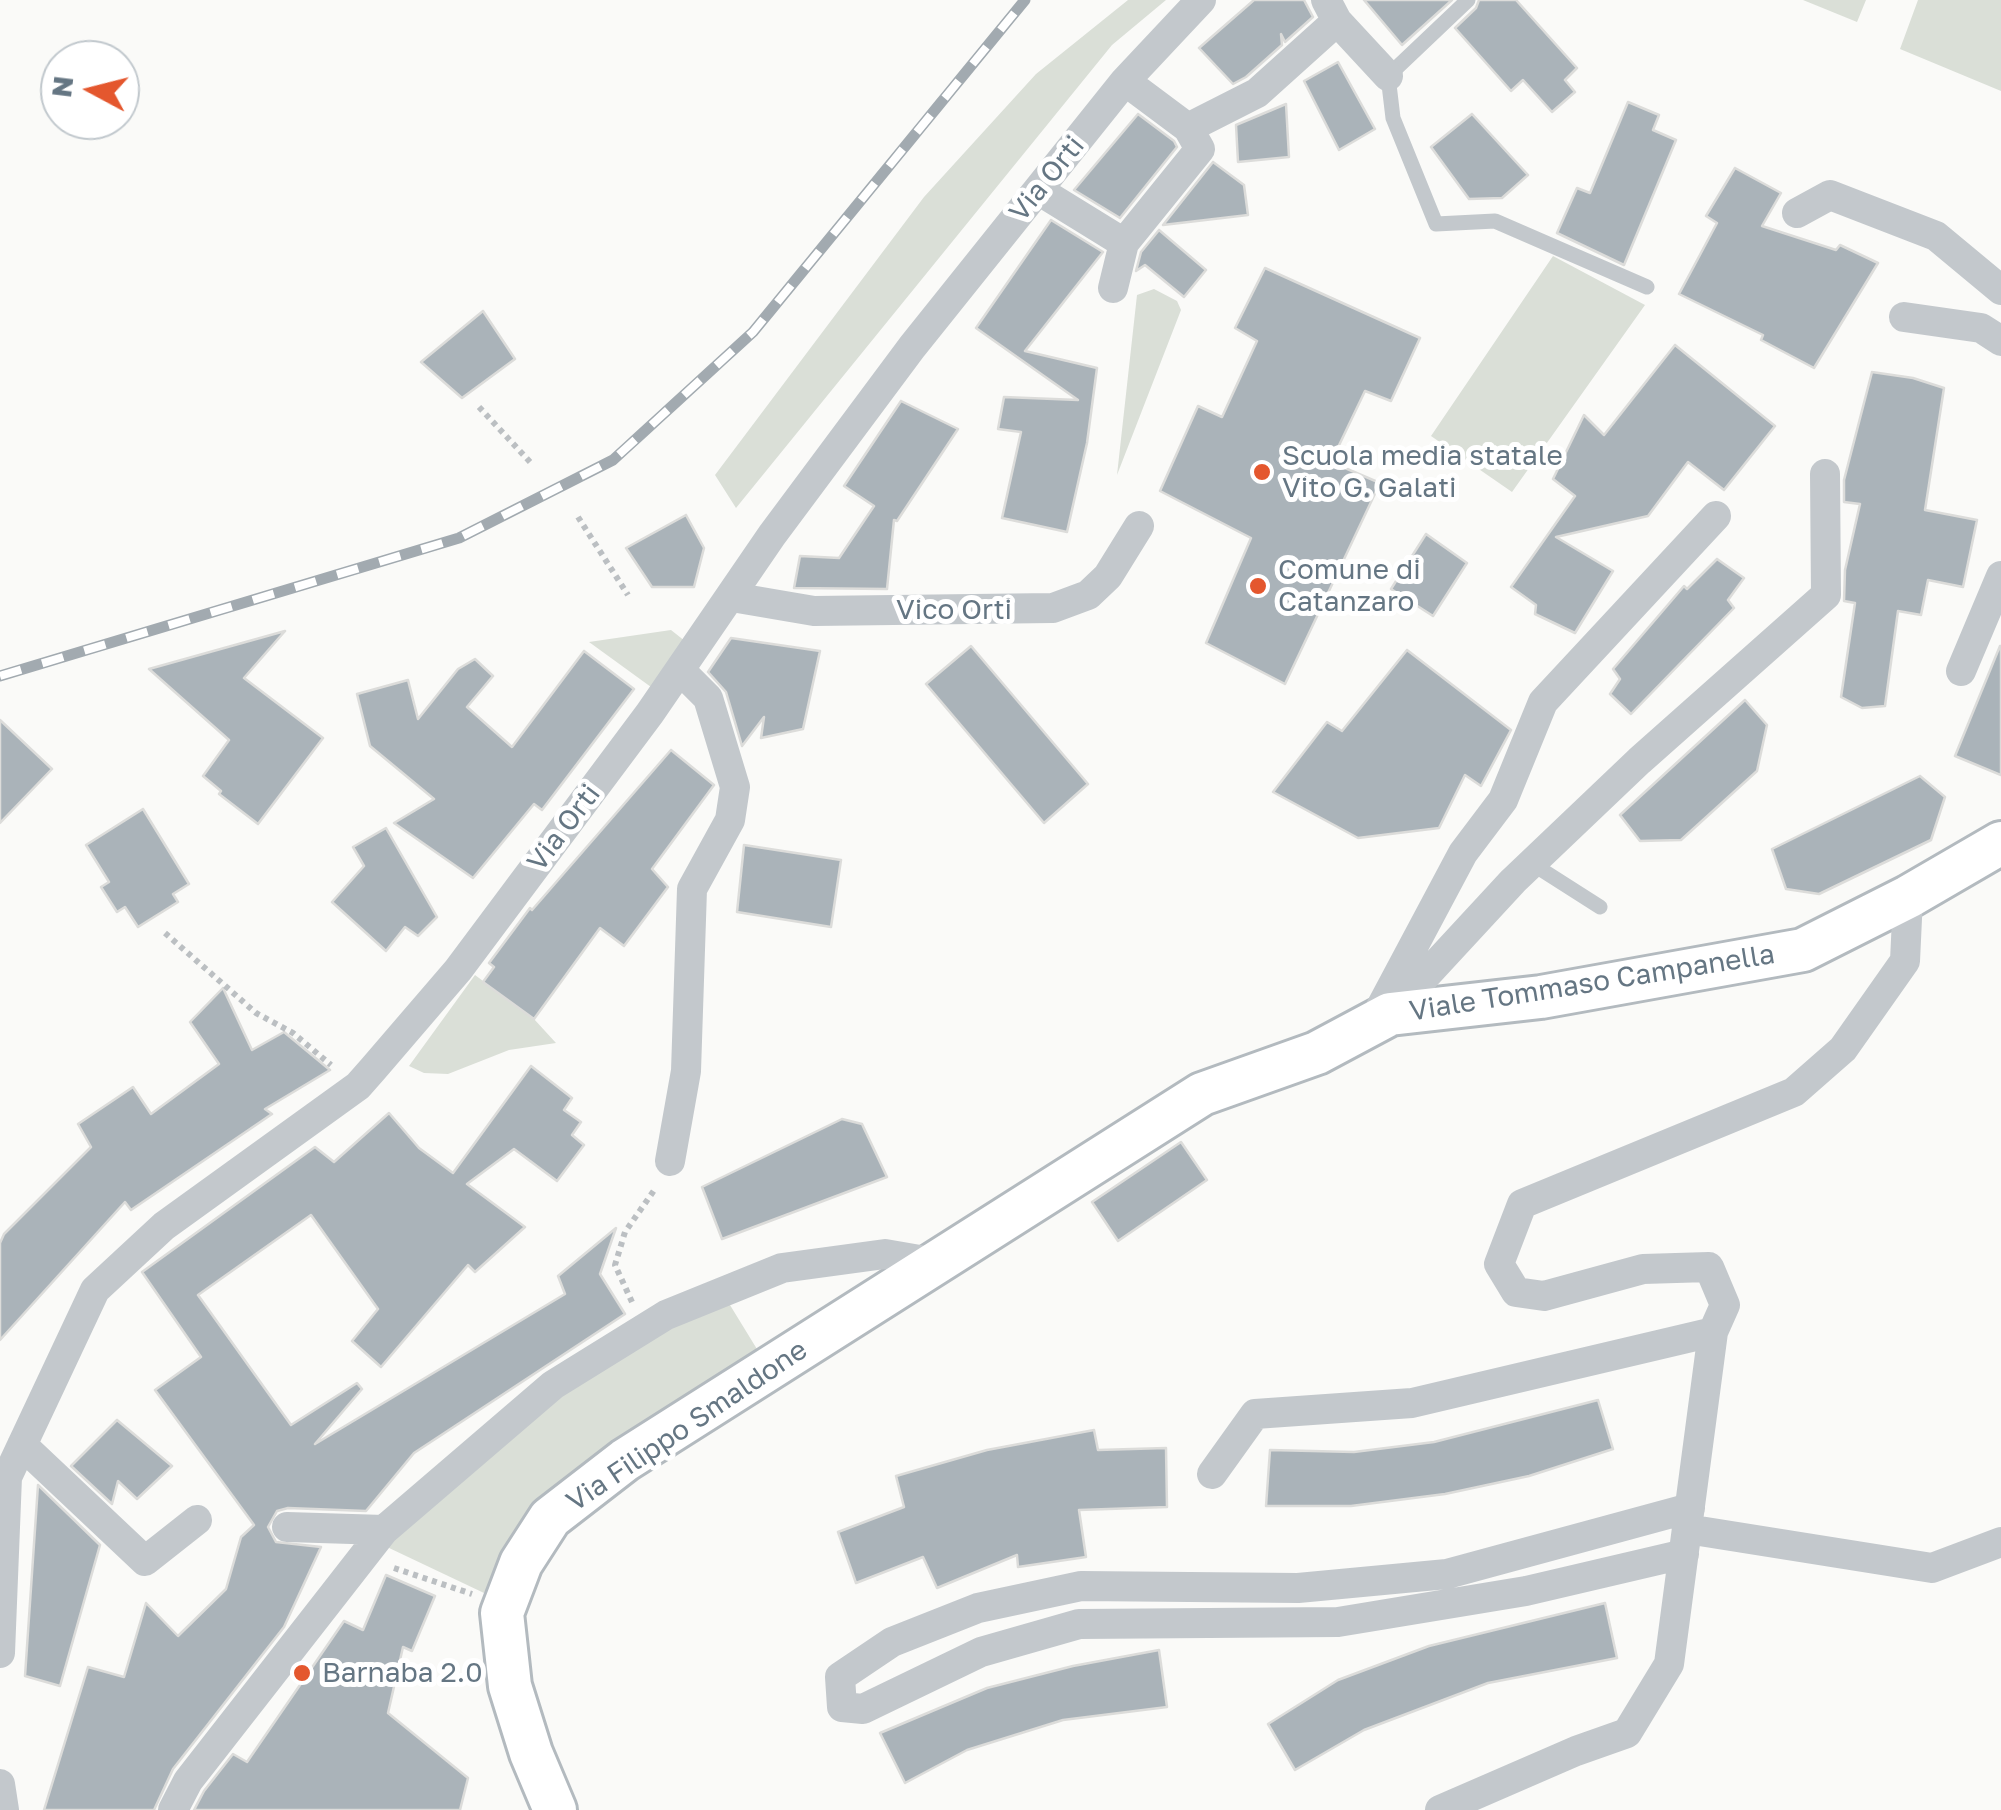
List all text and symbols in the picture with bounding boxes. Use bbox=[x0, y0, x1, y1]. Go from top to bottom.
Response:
north arrow bbox=[40, 40, 140, 140]
text: N bbox=[44, 74, 79, 99]
street label: Via Orti bbox=[1002, 130, 1092, 228]
place label: Scuola media statale Vito G. Galati bbox=[1282, 439, 1563, 505]
marker: Scuola media statale Vito G. Galati bbox=[1251, 461, 1273, 483]
place label: Comune di Catanzaro bbox=[1278, 553, 1421, 619]
marker: Comune di Catanzaro bbox=[1247, 575, 1269, 597]
street label: Vico Orti bbox=[896, 593, 1012, 627]
street label: Via Orti bbox=[520, 778, 608, 878]
street label: Viale Tommaso Campanella bbox=[1407, 938, 1777, 1028]
street label: Via Filippo Smaldone bbox=[560, 1333, 814, 1519]
place label: Barnaba 2.0 bbox=[322, 1656, 483, 1690]
marker: Barnaba 2.0 bbox=[291, 1662, 313, 1684]

